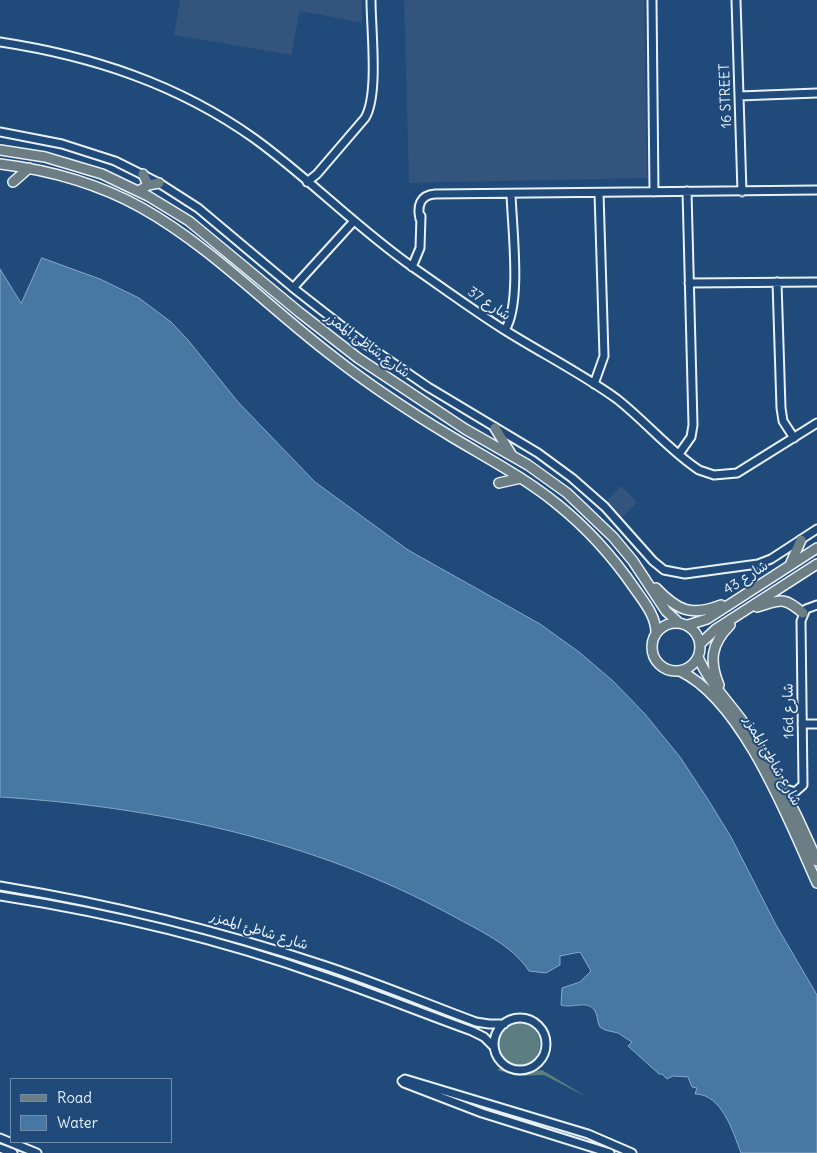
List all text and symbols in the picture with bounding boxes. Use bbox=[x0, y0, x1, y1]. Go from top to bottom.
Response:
street label: 16 STREET bbox=[716, 63, 736, 129]
street label: شارع 37 bbox=[464, 283, 514, 325]
street label: شارع شاطئ الممزر bbox=[321, 308, 413, 382]
street label: شارع 43 bbox=[721, 557, 771, 599]
street label: 16d شارع bbox=[780, 683, 798, 739]
street label: شارع شاطئ الممزر bbox=[739, 713, 805, 809]
street label: شارع شاطئ الممزر bbox=[208, 908, 310, 954]
legend bbox=[10, 1078, 172, 1143]
text: Road bbox=[57, 1088, 92, 1107]
text: Water bbox=[57, 1113, 98, 1132]

